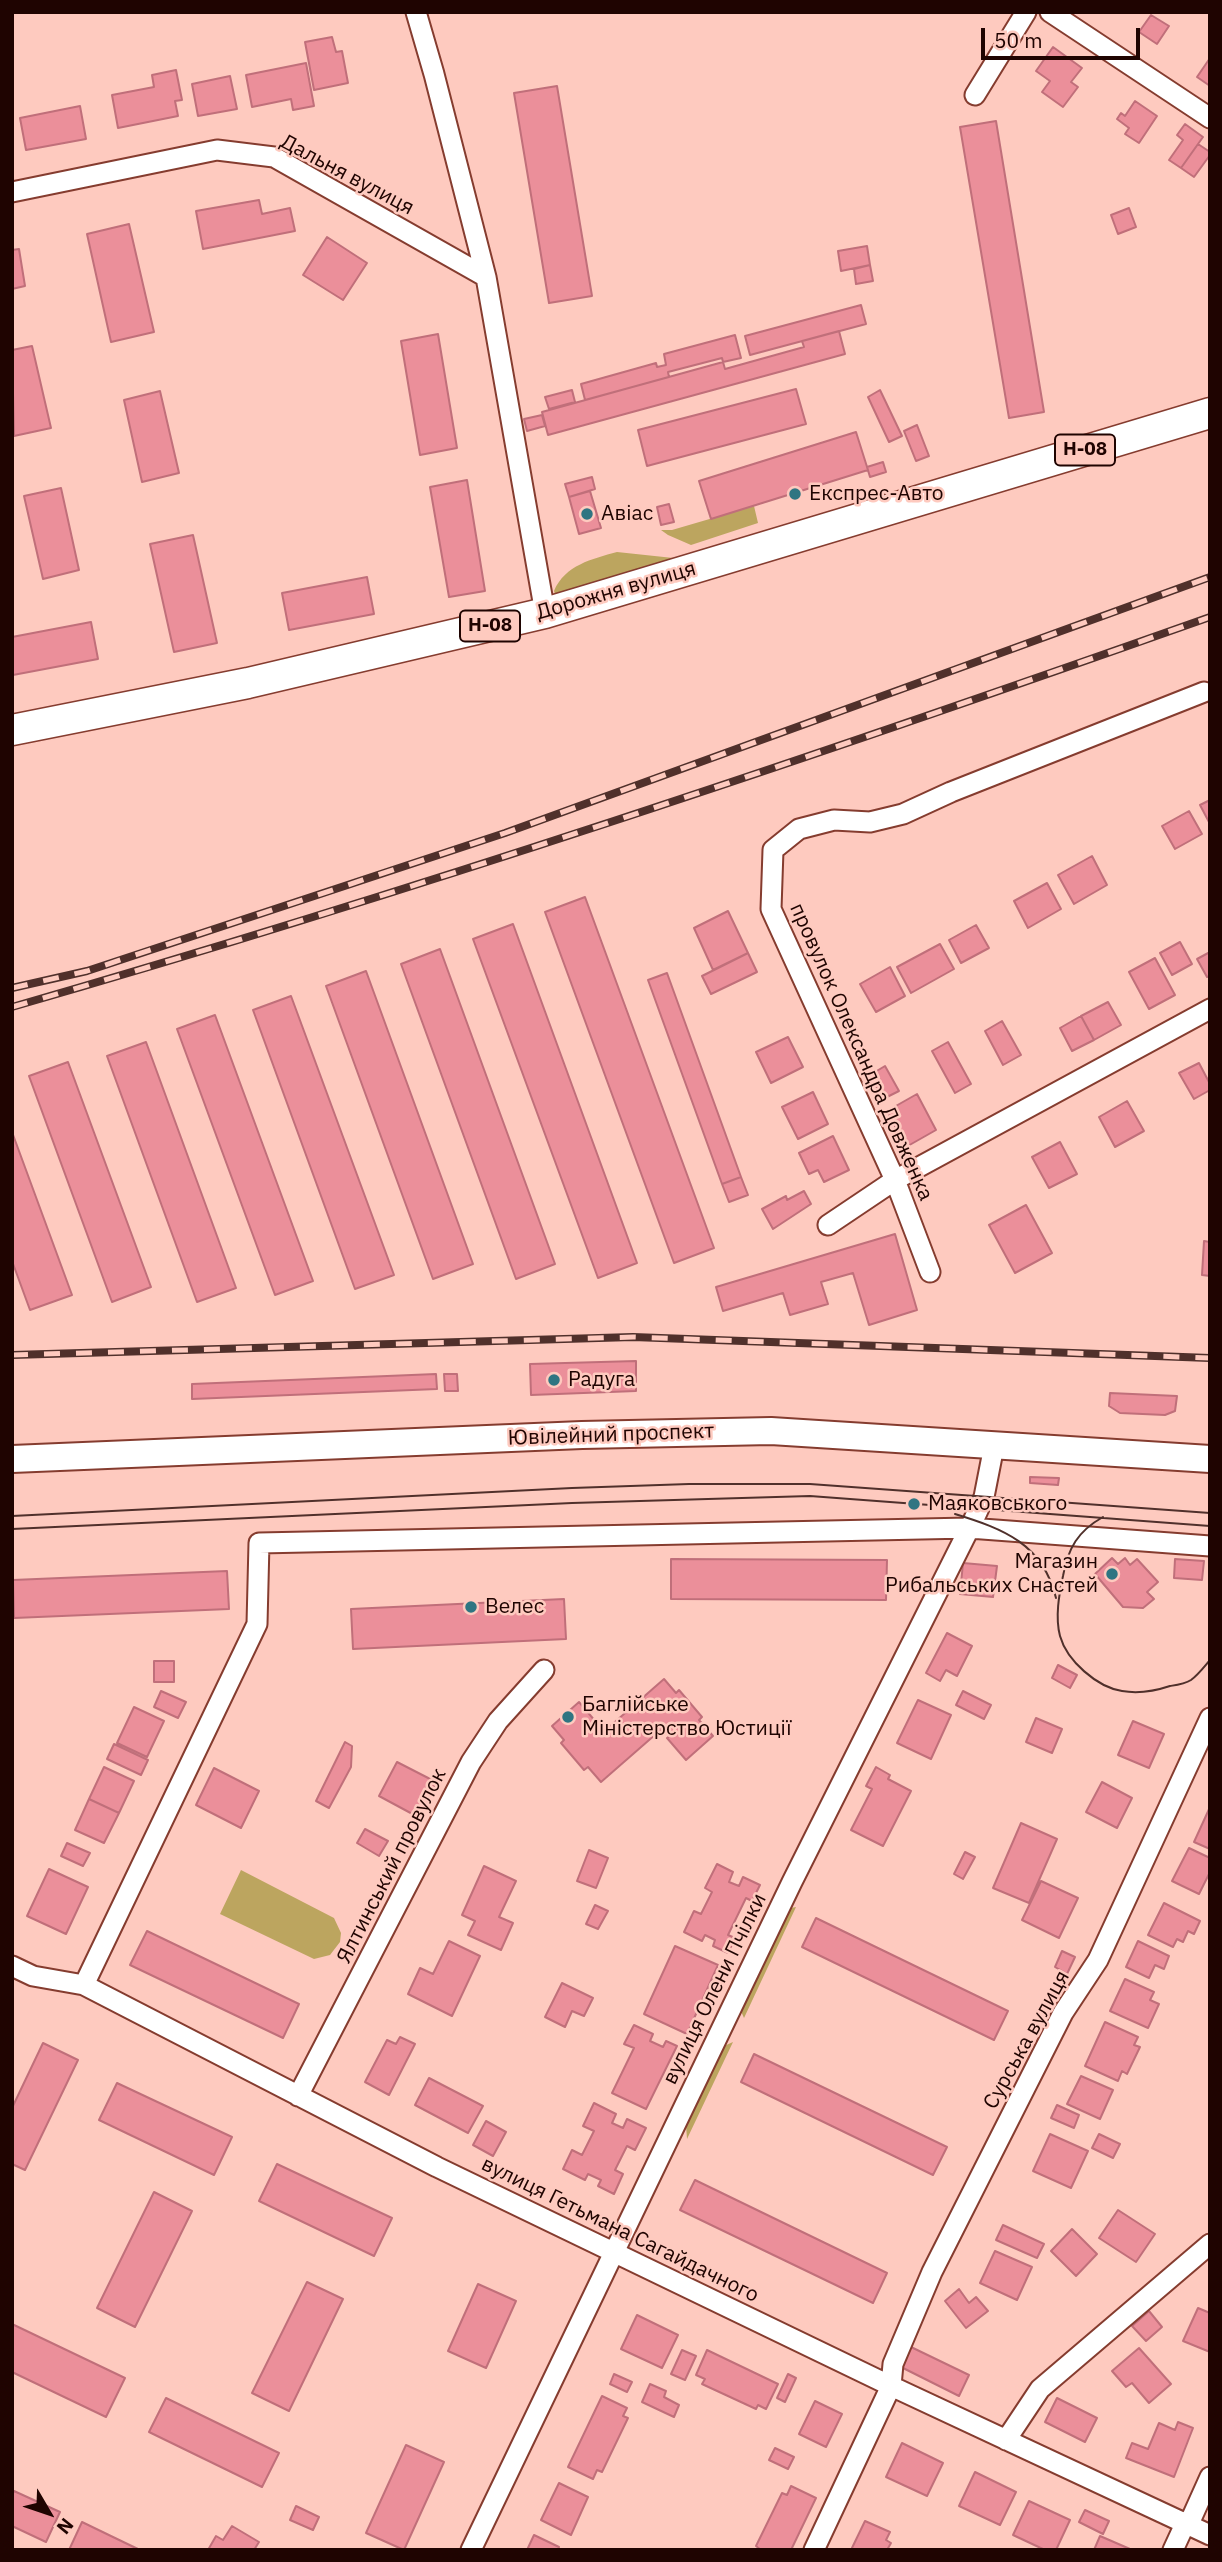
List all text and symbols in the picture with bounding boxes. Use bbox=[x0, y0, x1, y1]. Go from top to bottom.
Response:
scale bar bbox=[984, 14, 1143, 58]
text: 50 m bbox=[994, 26, 1043, 54]
street label: Дальня вулиця bbox=[276, 129, 418, 221]
road number: Н-08 bbox=[1055, 435, 1115, 466]
place label: Експрес-Авто bbox=[809, 481, 944, 507]
marker: Експрес-Авто bbox=[787, 486, 803, 502]
place label: Авіас bbox=[601, 501, 653, 527]
marker: Авіас bbox=[579, 506, 595, 522]
street label: Дорожня вулиця bbox=[533, 556, 699, 626]
road number: Н-08 bbox=[460, 610, 520, 642]
street label: провулок Олександра Довженка bbox=[784, 899, 938, 1205]
place label: Радуга bbox=[568, 1367, 635, 1393]
marker: Радуга bbox=[546, 1372, 562, 1388]
street label: Ювілейний проспект bbox=[507, 1419, 715, 1451]
place label: Маяковського bbox=[928, 1491, 1067, 1517]
marker: Маяковського bbox=[906, 1496, 922, 1512]
place label: Магазин Рибальських Снастей bbox=[885, 1549, 1098, 1599]
marker: Магазин Рибальських Снастей bbox=[1104, 1566, 1120, 1582]
place label: Велес bbox=[485, 1594, 544, 1620]
marker: Велес bbox=[463, 1599, 479, 1615]
place label: Баглійське Міністерство Юстиції bbox=[582, 1692, 791, 1742]
marker: Баглійське Міністерство Юстиції bbox=[560, 1709, 576, 1725]
street label: Ялтинський провулок bbox=[332, 1764, 452, 1968]
street label: вулиця Олени Пчілки bbox=[658, 1889, 772, 2089]
street label: Сурська вулиця bbox=[979, 1966, 1075, 2114]
street label: вулиця Гетьмана Сагайдачного bbox=[477, 2152, 763, 2308]
north arrow bbox=[14, 2478, 84, 2548]
text: N bbox=[52, 2513, 79, 2539]

